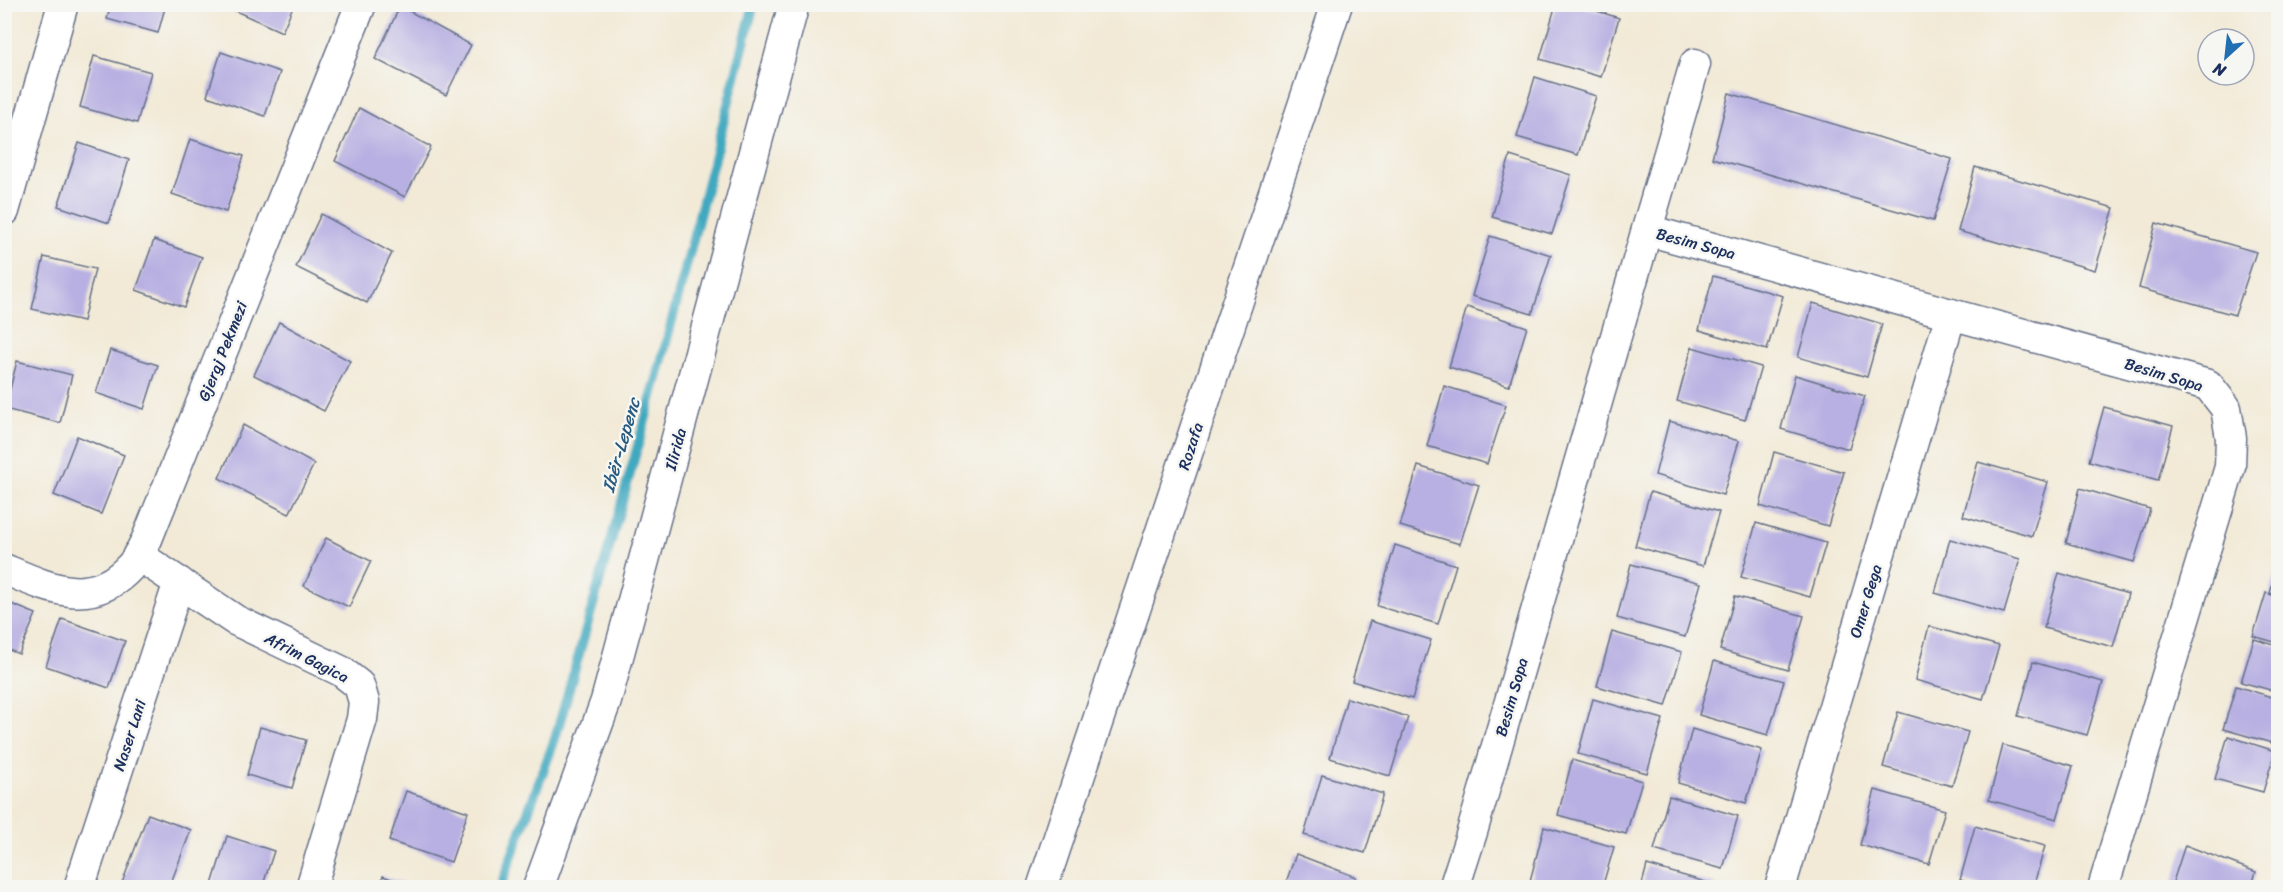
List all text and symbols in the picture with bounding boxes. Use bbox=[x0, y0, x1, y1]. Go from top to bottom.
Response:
north arrow bbox=[2196, 27, 2256, 87]
text: N bbox=[2207, 54, 2232, 86]
street label: Besim Sopa bbox=[1653, 219, 1739, 268]
street label: Gjergj Pekmezi bbox=[189, 296, 256, 406]
street label: Besim Sopa bbox=[2121, 349, 2207, 400]
water label: Ibër-Lepenc bbox=[592, 392, 650, 497]
street label: Rozafa bbox=[1169, 419, 1212, 474]
street label: Ilirida bbox=[656, 425, 695, 475]
street label: Omer Gega bbox=[1841, 561, 1890, 642]
street label: Afrim Gagica bbox=[259, 623, 354, 691]
street label: Besim Sopa bbox=[1486, 654, 1537, 740]
street label: Naser Lani bbox=[104, 695, 155, 775]

